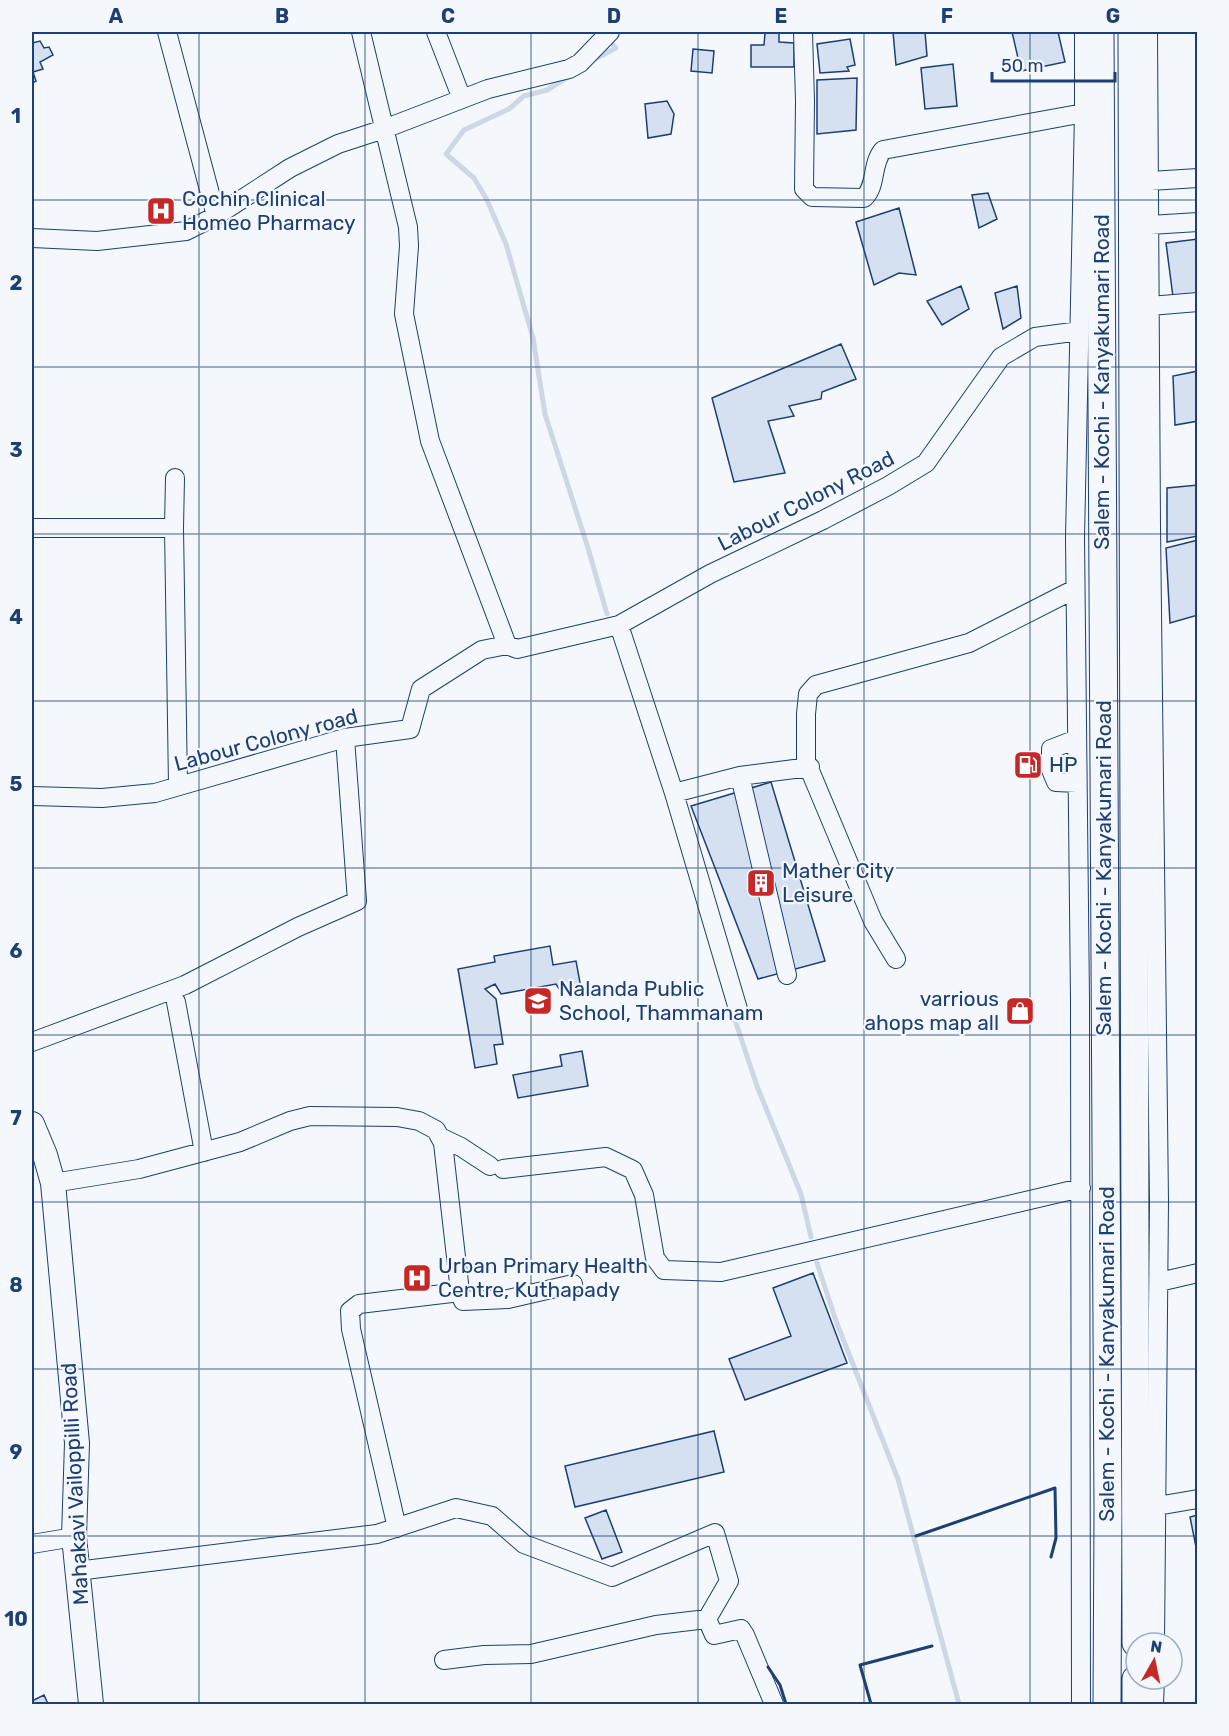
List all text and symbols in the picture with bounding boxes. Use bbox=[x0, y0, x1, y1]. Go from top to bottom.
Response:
text: A bbox=[109, 4, 124, 28]
text: B bbox=[275, 4, 289, 28]
text: C bbox=[441, 4, 455, 28]
text: D bbox=[607, 4, 621, 28]
text: E bbox=[775, 4, 787, 28]
text: F bbox=[941, 4, 953, 28]
text: G bbox=[1106, 4, 1120, 28]
scale bar bbox=[992, 45, 1115, 83]
text: 50 m bbox=[1001, 55, 1044, 77]
text: 1 bbox=[11, 104, 21, 128]
place label: Cochin Clinical Homeo Pharmacy bbox=[182, 186, 356, 235]
hospital icon: Cochin Clinical Homeo Pharmacy bbox=[145, 195, 177, 227]
street label: Salem - Kochi - Kanyakumari Road bbox=[1089, 214, 1114, 550]
text: 2 bbox=[10, 271, 23, 295]
text: 3 bbox=[9, 438, 23, 462]
street label: Labour Colony Road bbox=[713, 445, 898, 556]
text: 4 bbox=[9, 605, 23, 629]
street label: Salem - Kochi - Kanyakumari Road bbox=[1091, 700, 1116, 1036]
street label: Labour Colony road bbox=[171, 703, 360, 776]
fuel station icon: HP bbox=[1012, 749, 1044, 781]
place label: HP bbox=[1049, 752, 1077, 777]
text: 5 bbox=[10, 772, 23, 796]
place label: Mather City Leisure bbox=[782, 858, 895, 907]
building icon: Mather City Leisure bbox=[745, 867, 777, 899]
text: 6 bbox=[9, 939, 23, 963]
place label: Nalanda Public School, Thammanam bbox=[559, 976, 764, 1025]
school or university icon: Nalanda Public School, Thammanam bbox=[522, 985, 554, 1017]
place label: varrious ahops map all bbox=[864, 986, 999, 1035]
shop icon: varrious ahops map all bbox=[1004, 995, 1036, 1027]
text: 7 bbox=[10, 1106, 22, 1130]
street label: Salem - Kochi - Kanyakumari Road bbox=[1094, 1186, 1119, 1522]
place label: Urban Primary Health Centre, Kuthapady bbox=[438, 1253, 648, 1302]
hospital icon: Urban Primary Health Centre, Kuthapady bbox=[401, 1262, 433, 1294]
text: 8 bbox=[9, 1273, 23, 1297]
street label: Mahakavi Vailoppilli Road bbox=[56, 1362, 93, 1606]
text: 9 bbox=[10, 1440, 23, 1464]
text: 10 bbox=[4, 1607, 28, 1631]
north arrow bbox=[1124, 1631, 1184, 1691]
text: N bbox=[1149, 1636, 1163, 1657]

